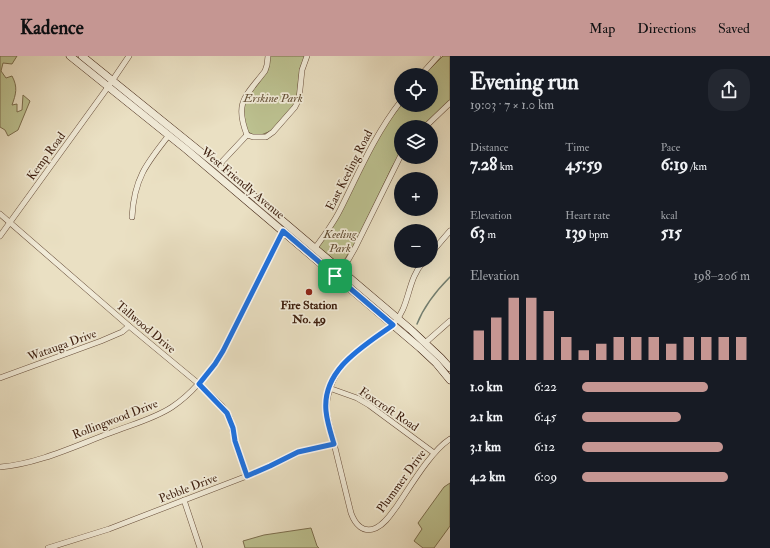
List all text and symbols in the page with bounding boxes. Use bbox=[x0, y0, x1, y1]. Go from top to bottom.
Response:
text: Kadence bbox=[20, 16, 84, 40]
text: Map bbox=[589, 20, 615, 37]
text: Directions bbox=[637, 20, 696, 37]
text: Saved bbox=[718, 20, 750, 37]
map controls bbox=[394, 68, 438, 268]
button: locate bbox=[394, 68, 438, 112]
text: Evening run bbox=[470, 68, 579, 96]
button: share bbox=[708, 69, 750, 111]
park label: Erskine Park bbox=[242, 91, 303, 106]
text: 19:03 · 7 × 1.0 km bbox=[470, 97, 554, 113]
button: layers bbox=[394, 120, 438, 164]
street label: East Keeling Road bbox=[323, 127, 376, 213]
street label: Kemp Road bbox=[24, 129, 69, 183]
text: Distance bbox=[470, 141, 508, 154]
text: Time bbox=[565, 141, 589, 154]
text: Pace bbox=[661, 141, 680, 154]
street label: West Friendly Avenue bbox=[197, 144, 287, 223]
text: 7.28 bbox=[470, 154, 497, 175]
text: 45:59 bbox=[565, 154, 602, 175]
text: 6:19 bbox=[661, 154, 688, 175]
text: km bbox=[497, 160, 513, 173]
text: /km bbox=[688, 160, 707, 173]
button: + bbox=[394, 172, 438, 216]
text: Elevation bbox=[470, 209, 512, 222]
text: Heart rate bbox=[565, 209, 610, 222]
text: kcal bbox=[661, 209, 678, 222]
text: 63 bbox=[470, 222, 485, 243]
text: 139 bbox=[565, 222, 587, 243]
text: 515 bbox=[661, 222, 682, 243]
button: − bbox=[394, 224, 438, 268]
park label: Keeling Park bbox=[323, 227, 357, 256]
text: m bbox=[485, 228, 496, 241]
text: bpm bbox=[587, 228, 608, 241]
pin bbox=[318, 259, 352, 293]
icon: arrive bbox=[324, 265, 346, 287]
text: Elevation bbox=[470, 268, 520, 284]
text: 198–206 m bbox=[693, 268, 750, 284]
marker: Fire Station No. 49 bbox=[304, 287, 314, 297]
street label: Tallwood Drive bbox=[113, 298, 179, 357]
place label: Fire Station No. 49 bbox=[280, 298, 338, 327]
street label: Watauga Drive bbox=[25, 326, 99, 365]
text: 1.0 km bbox=[470, 379, 503, 395]
text: 6:22 bbox=[534, 379, 557, 395]
street label: Foxcroft Road bbox=[356, 384, 421, 435]
street label: Rollingwood Drive bbox=[70, 396, 160, 443]
text: 2.1 km bbox=[470, 409, 503, 425]
text: 6:45 bbox=[534, 409, 557, 425]
text: 3.1 km bbox=[470, 439, 501, 455]
text: 6:12 bbox=[534, 439, 555, 455]
street label: Plummer Drive bbox=[373, 447, 429, 516]
text: 4.2 km bbox=[470, 469, 505, 485]
text: 6:09 bbox=[534, 469, 557, 485]
street label: Pebble Drive bbox=[157, 470, 220, 506]

